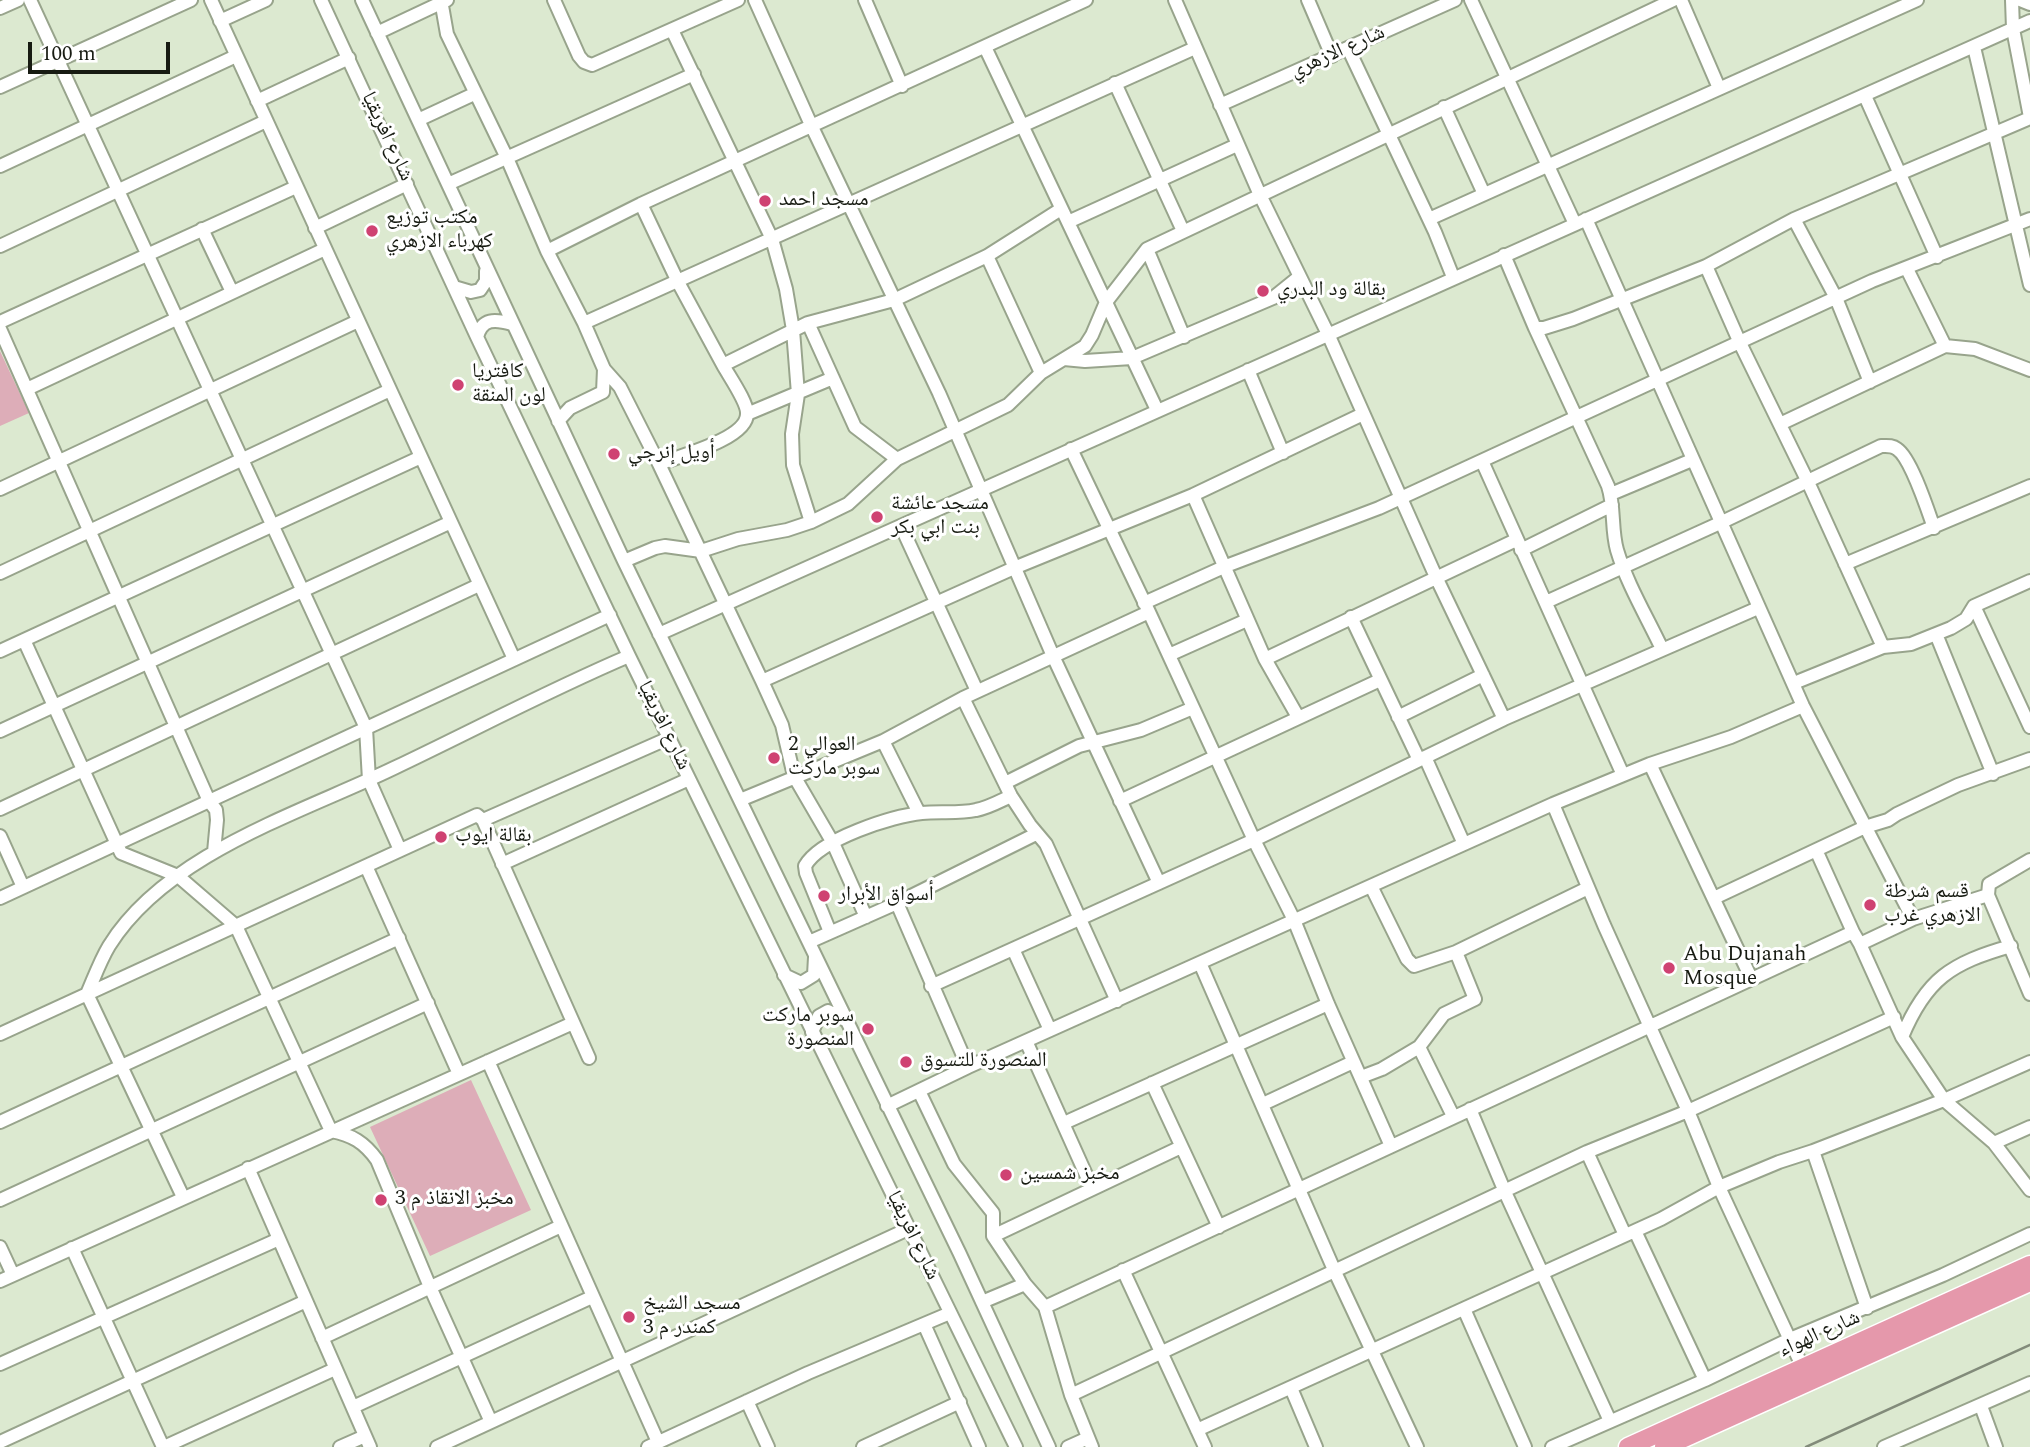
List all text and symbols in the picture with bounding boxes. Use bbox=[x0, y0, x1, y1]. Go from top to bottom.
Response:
street label: شارع الازهري bbox=[1287, 21, 1389, 85]
scale bar bbox=[32, 28, 173, 72]
text: 100 m bbox=[41, 38, 96, 70]
street label: شارع افريقيا bbox=[354, 88, 418, 186]
place label: مسجد احمد bbox=[779, 188, 869, 214]
marker: مسجد احمد bbox=[757, 193, 773, 209]
place label: مكتب توزيع كهرباء الازهري bbox=[386, 206, 493, 256]
marker: مكتب توزيع كهرباء الازهري bbox=[364, 223, 380, 239]
place label: بقالة ود البدري bbox=[1277, 278, 1386, 304]
marker: بقالة ود البدري bbox=[1255, 283, 1271, 299]
place label: كافتريا لون المنقة bbox=[472, 360, 546, 410]
marker: كافتريا لون المنقة bbox=[450, 377, 466, 393]
place label: أويل إنرجي bbox=[628, 441, 715, 467]
marker: أويل إنرجي bbox=[606, 446, 622, 462]
place label: مسجد عائشة بنت ابي بكر bbox=[891, 492, 989, 542]
marker: مسجد عائشة بنت ابي بكر bbox=[869, 509, 885, 525]
street label: شارع افريقيا bbox=[631, 677, 695, 775]
place label: العوالي 2 سوبر ماركت bbox=[788, 733, 880, 783]
marker: العوالي 2 سوبر ماركت bbox=[766, 750, 782, 766]
place label: بقالة ايوب bbox=[455, 824, 532, 850]
marker: بقالة ايوب bbox=[433, 829, 449, 845]
place label: قسم شرطة الازهري غرب bbox=[1884, 880, 1981, 930]
place label: أسواق الأبرار bbox=[838, 883, 934, 909]
marker: أسواق الأبرار bbox=[816, 888, 832, 904]
marker: قسم شرطة الازهري غرب bbox=[1862, 897, 1878, 913]
place label: Abu Dujanah Mosque bbox=[1683, 943, 1807, 993]
marker: Abu Dujanah Mosque bbox=[1661, 960, 1677, 976]
place label: سوبر ماركت المنصورة bbox=[762, 1004, 854, 1054]
marker: سوبر ماركت المنصورة bbox=[860, 1021, 876, 1037]
place label: المنصورة للتسوق bbox=[920, 1049, 1047, 1075]
marker: المنصورة للتسوق bbox=[898, 1054, 914, 1070]
place label: مخبز شمسين bbox=[1020, 1162, 1120, 1188]
marker: مخبز شمسين bbox=[998, 1167, 1014, 1183]
place label: مخبز الانقاذ م 3 bbox=[395, 1187, 513, 1213]
street label: شارع افريقيا bbox=[880, 1187, 944, 1285]
marker: مخبز الانقاذ م 3 bbox=[373, 1192, 389, 1208]
place label: مسجد الشيخ كمندر م 3 bbox=[643, 1292, 741, 1342]
street label: شارع الهواء bbox=[1775, 1306, 1865, 1364]
marker: مسجد الشيخ كمندر م 3 bbox=[621, 1309, 637, 1325]

